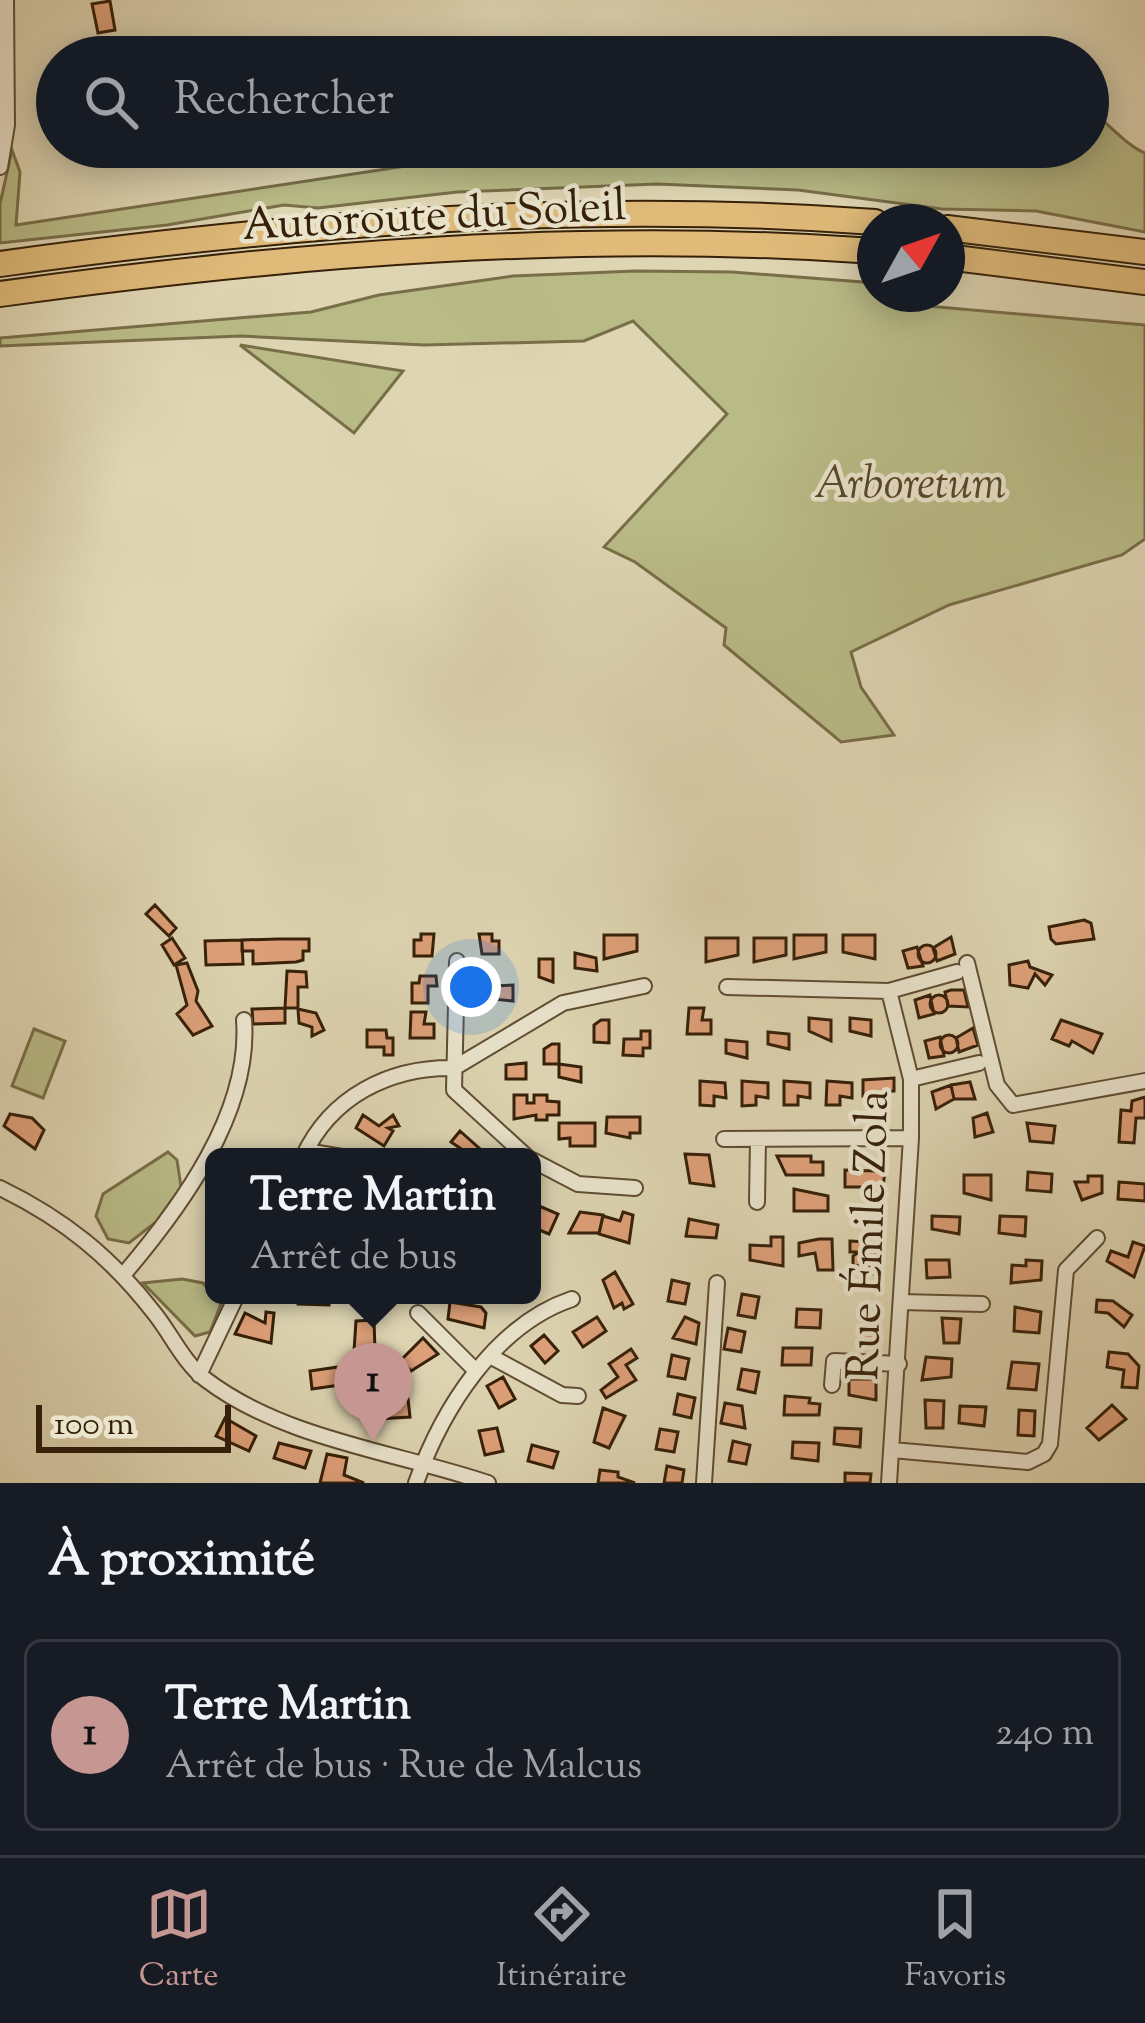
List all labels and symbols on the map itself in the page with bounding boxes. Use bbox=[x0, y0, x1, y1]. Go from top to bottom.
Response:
street label: Autoroute du Soleil bbox=[241, 176, 628, 261]
north arrow bbox=[857, 204, 965, 312]
park label: Arboretum bbox=[814, 454, 1006, 519]
your location bbox=[441, 957, 501, 1017]
street label: Rue Émile Zola bbox=[834, 1089, 909, 1381]
pin: 1 bbox=[334, 1343, 412, 1442]
scale bar bbox=[36, 1399, 231, 1452]

